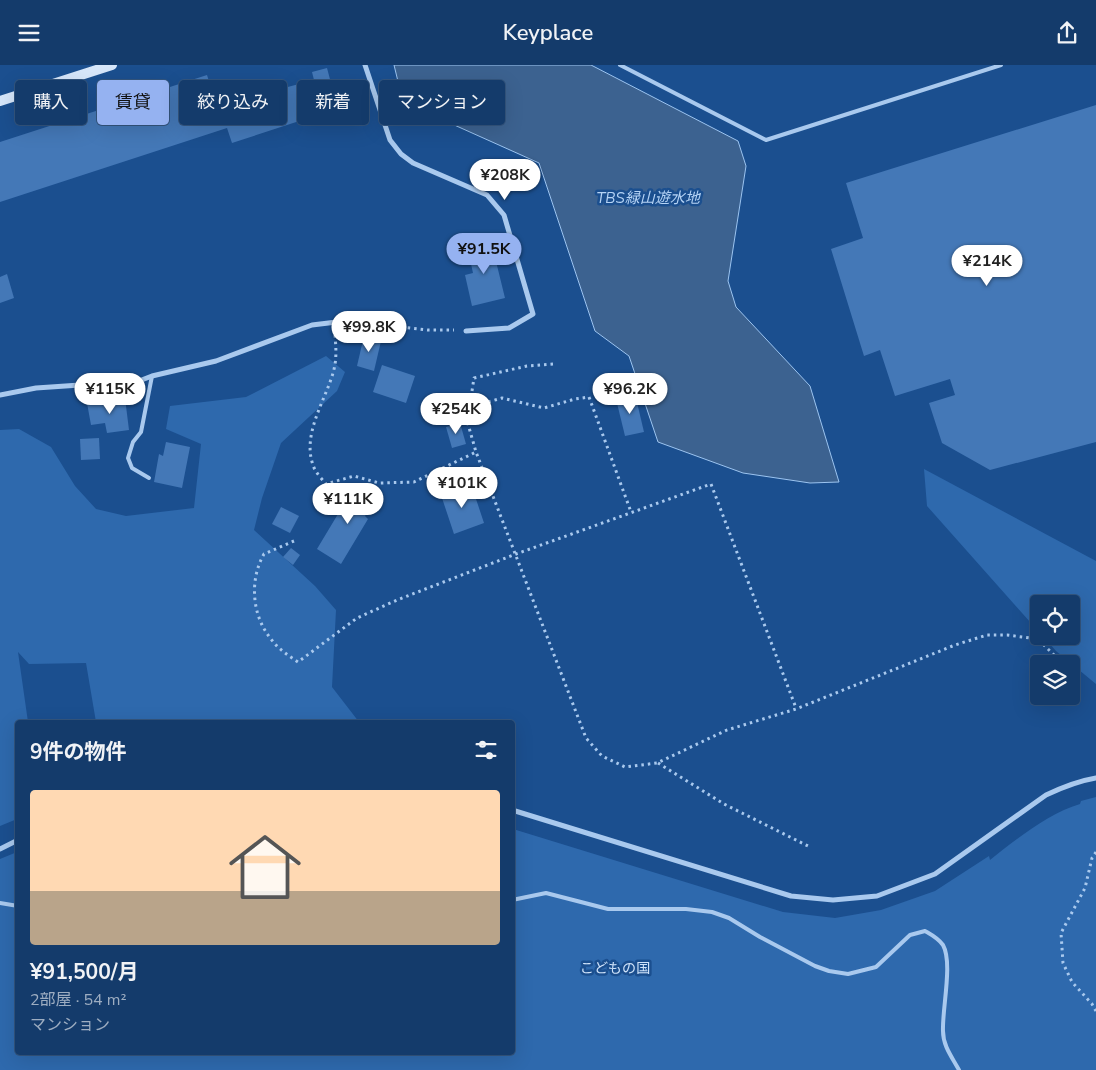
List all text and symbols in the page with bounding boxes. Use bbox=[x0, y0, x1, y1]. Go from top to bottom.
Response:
text: Keyplace bbox=[503, 18, 593, 48]
icon: menu bbox=[15, 19, 43, 47]
icon: share bbox=[1053, 19, 1081, 47]
chip: 購入 bbox=[15, 80, 87, 125]
chip: 賃貸 bbox=[97, 80, 169, 125]
chip: 絞り込み bbox=[179, 80, 287, 125]
chip: 新着 bbox=[297, 80, 369, 125]
chip: マンション bbox=[379, 80, 505, 125]
pin: ¥208K bbox=[470, 159, 540, 201]
text: ¥208K bbox=[480, 164, 530, 186]
water label: TBS緑山遊水地 bbox=[596, 188, 702, 208]
pin: ¥91.5K bbox=[443, 233, 525, 275]
text: ¥91.5K bbox=[458, 238, 511, 260]
pin: ¥214K bbox=[952, 245, 1022, 287]
text: ¥214K bbox=[962, 250, 1012, 272]
pin: ¥99.8K bbox=[328, 311, 410, 353]
text: ¥99.8K bbox=[343, 316, 396, 338]
pin: ¥115K bbox=[75, 373, 145, 415]
pin: ¥96.2K bbox=[589, 373, 671, 415]
text: ¥115K bbox=[85, 378, 135, 400]
text: ¥96.2K bbox=[604, 378, 657, 400]
pin: ¥254K bbox=[421, 393, 491, 435]
text: ¥254K bbox=[431, 398, 481, 420]
pin: ¥101K bbox=[427, 467, 497, 509]
text: ¥101K bbox=[437, 472, 487, 494]
pin: ¥111K bbox=[313, 483, 383, 525]
text: ¥111K bbox=[323, 488, 373, 510]
map controls bbox=[1030, 595, 1080, 705]
button: locate bbox=[1030, 595, 1080, 645]
button: layers bbox=[1030, 655, 1080, 705]
icon: filters bbox=[472, 736, 500, 764]
text: 9件の物件 bbox=[30, 738, 127, 766]
icon: home bbox=[220, 822, 310, 912]
text: ¥91,500/月 bbox=[30, 958, 138, 986]
park label: こどもの国 bbox=[580, 959, 650, 978]
text: 2部屋 · 54 m² bbox=[30, 989, 127, 1011]
text: マンション bbox=[30, 1014, 110, 1036]

